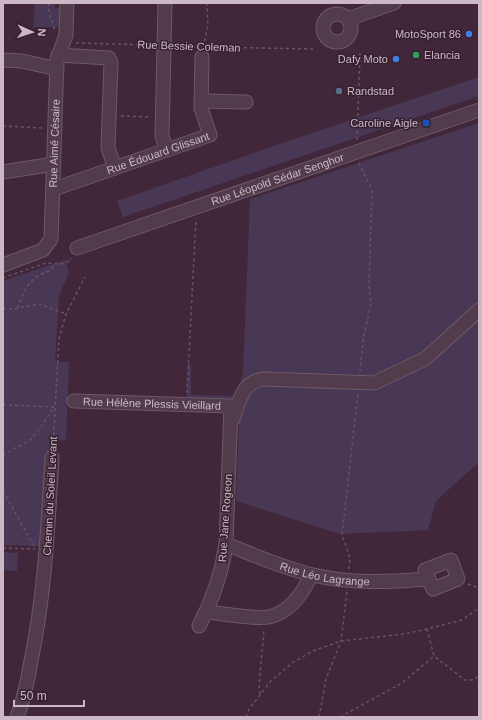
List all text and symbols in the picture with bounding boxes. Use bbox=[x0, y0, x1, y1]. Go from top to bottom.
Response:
north arrow bbox=[12, 12, 52, 52]
text: N bbox=[36, 28, 48, 37]
place label: MotoSport 86 bbox=[395, 28, 461, 40]
marker: MotoSport 86 bbox=[464, 29, 474, 39]
street label: Rue Bessie Coleman bbox=[137, 38, 241, 54]
place label: Elancia bbox=[424, 49, 461, 61]
marker: Elancia bbox=[411, 50, 421, 60]
place label: Dafy Moto bbox=[338, 53, 388, 65]
marker: Dafy Moto bbox=[391, 54, 401, 64]
place label: Randstad bbox=[347, 85, 394, 97]
marker: Randstad bbox=[334, 86, 344, 96]
street label: Rue Aimé Césaire bbox=[47, 99, 62, 188]
place label: Caroline Aigle bbox=[350, 117, 418, 129]
marker: Caroline Aigle bbox=[421, 118, 431, 128]
street label: Rue Édouard Glissant bbox=[105, 130, 211, 176]
street label: Rue Léopold Sédar Senghor bbox=[210, 151, 346, 208]
street label: Rue Hélène Plessis Vieillard bbox=[83, 395, 221, 412]
street label: Chemin du Soleil Levant bbox=[41, 436, 59, 556]
street label: Rue Jane Rogeon bbox=[216, 473, 234, 563]
street label: Rue Léo Lagrange bbox=[278, 560, 370, 588]
scale bar bbox=[14, 682, 84, 708]
text: 50 m bbox=[20, 689, 47, 703]

